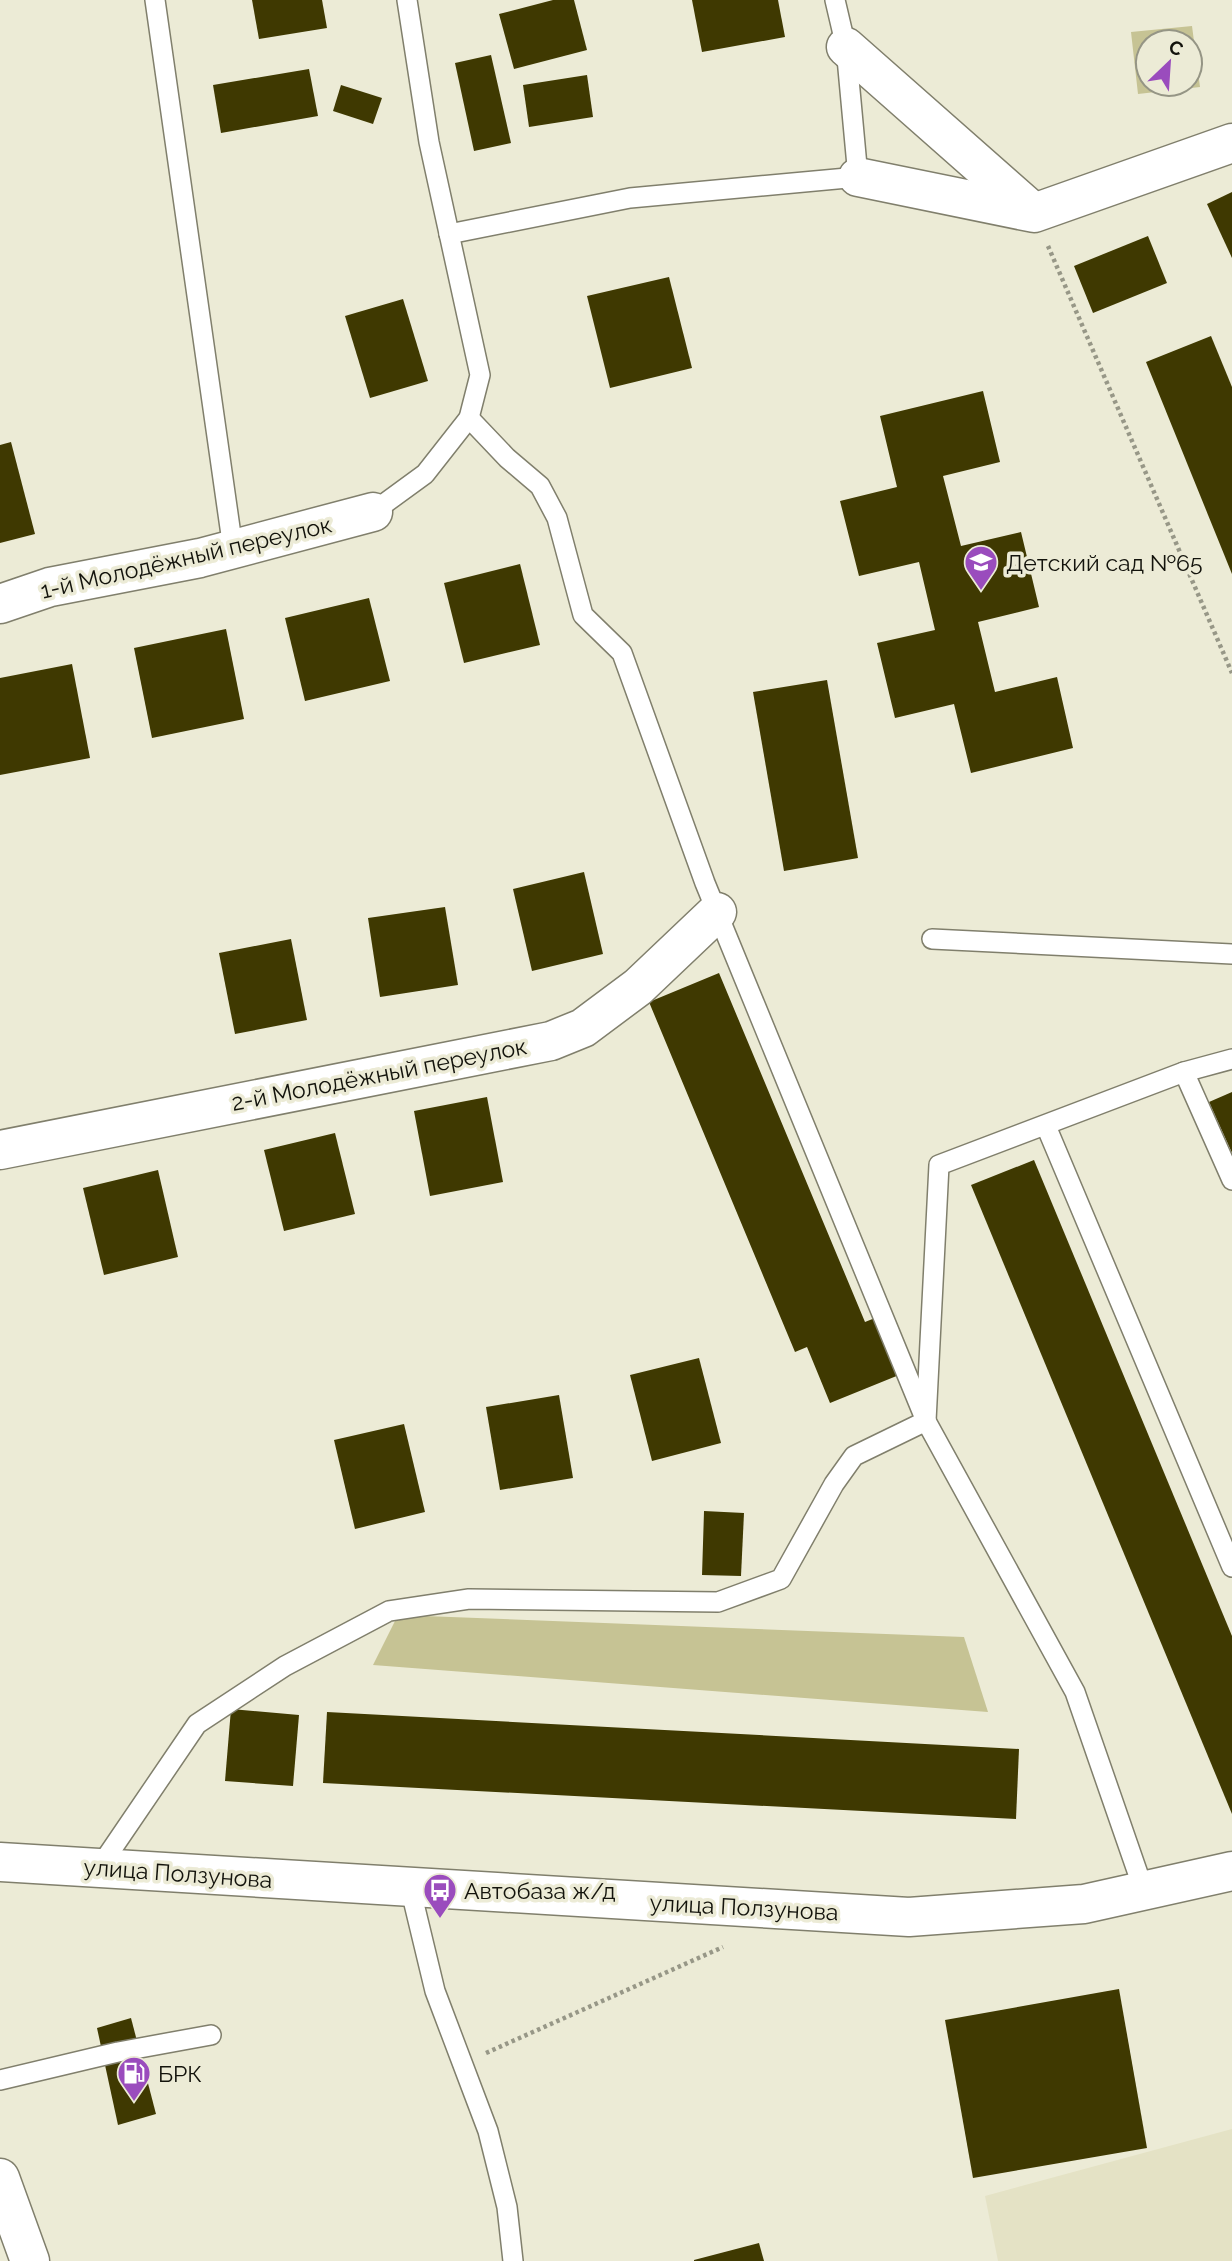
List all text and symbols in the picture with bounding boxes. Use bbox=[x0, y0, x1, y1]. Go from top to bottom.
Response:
north arrow bbox=[1134, 28, 1204, 98]
text: С bbox=[1166, 35, 1187, 60]
street label: 1-й Молодёжный переулок bbox=[38, 510, 334, 604]
school or university icon: Детский сад №65 bbox=[962, 543, 1000, 592]
place label: Детский сад №65 bbox=[1006, 549, 1202, 576]
street label: 2-й Молодёжный переулок bbox=[229, 1032, 529, 1116]
street label: улица Ползунова bbox=[83, 1853, 273, 1893]
bus stop icon: Автобаза ж/д bbox=[421, 1871, 459, 1920]
place label: Автобаза ж/д bbox=[464, 1877, 616, 1904]
street label: улица Ползунова bbox=[649, 1889, 839, 1925]
fuel station icon: БРК bbox=[115, 2054, 153, 2103]
place label: БРК bbox=[158, 2060, 202, 2087]

